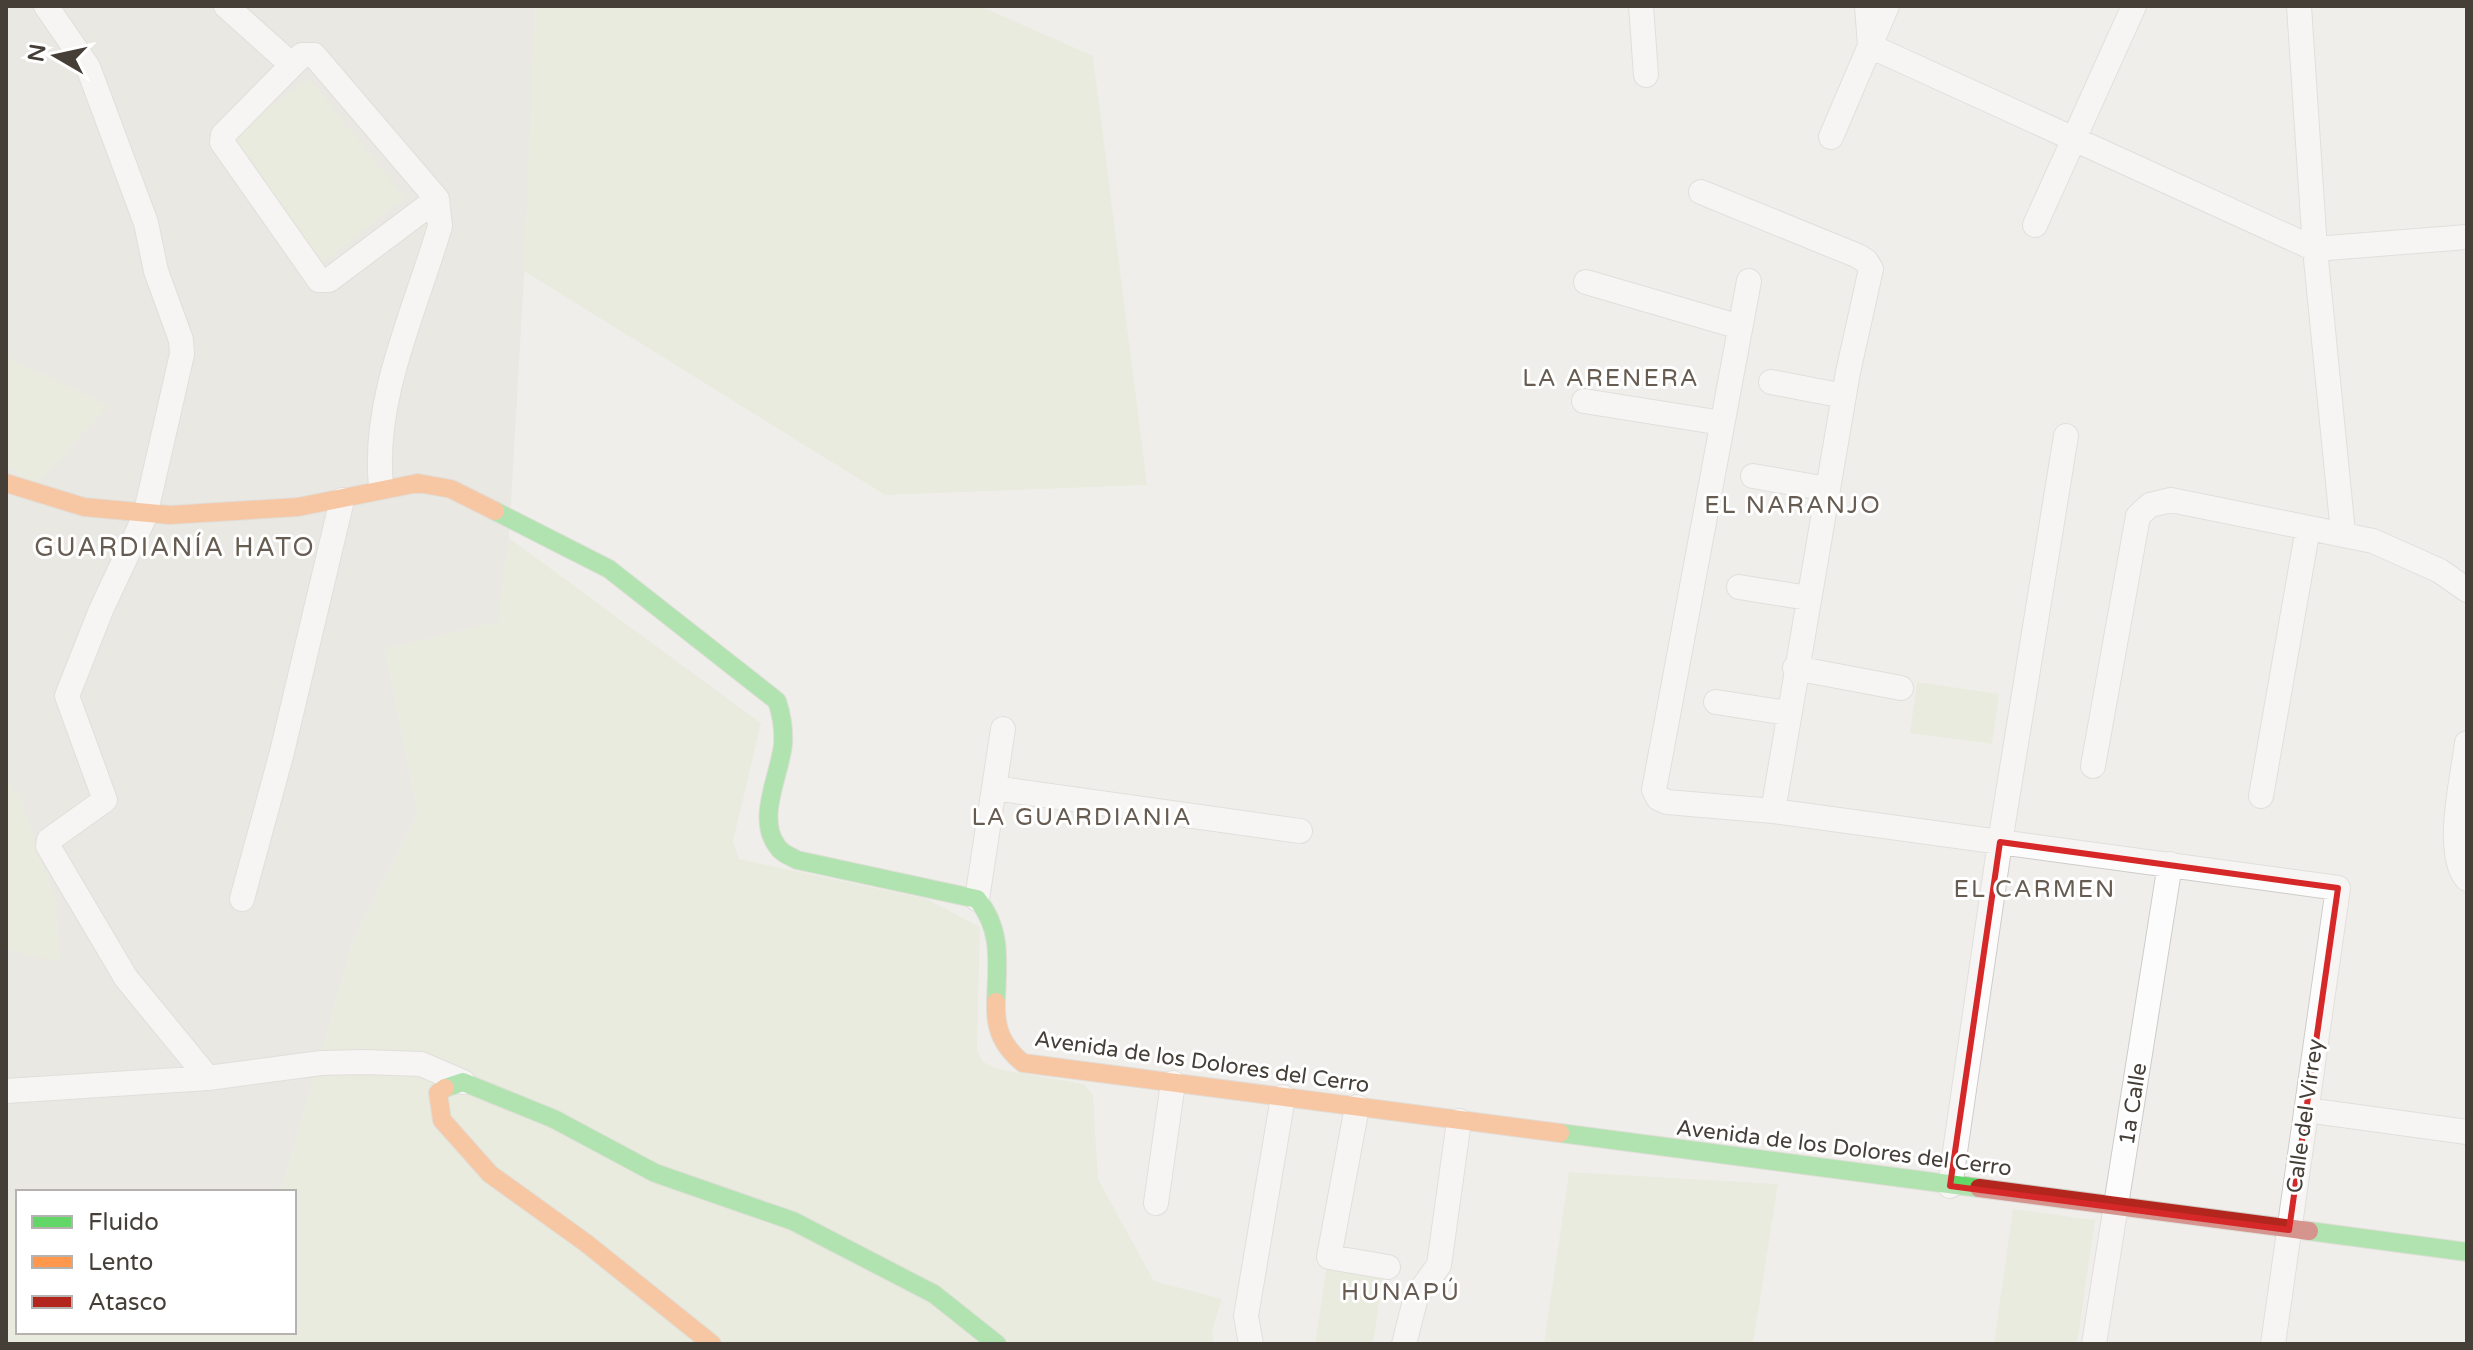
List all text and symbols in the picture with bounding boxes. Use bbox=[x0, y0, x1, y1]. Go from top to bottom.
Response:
north arrow bbox=[16, 16, 96, 96]
text: N bbox=[23, 42, 51, 64]
district label: LA ARENERA bbox=[1522, 364, 1700, 393]
district label: EL NARANJO bbox=[1704, 491, 1882, 520]
district label: GUARDIANÍA HATO bbox=[34, 532, 316, 563]
district label: LA GUARDIANIA bbox=[971, 803, 1193, 832]
district label: EL CARMEN bbox=[1954, 875, 2116, 904]
street label: Avenida de los Dolores del Cerro bbox=[1033, 1026, 1371, 1098]
street label: Calle del Virrey bbox=[2281, 1037, 2329, 1195]
street label: 1a Calle bbox=[2114, 1061, 2152, 1147]
street label: Avenida de los Dolores del Cerro bbox=[1675, 1115, 2013, 1181]
legend bbox=[16, 1190, 296, 1334]
text: Fluido bbox=[88, 1208, 159, 1237]
text: Lento bbox=[88, 1248, 153, 1277]
district label: HUNAPÚ bbox=[1341, 1277, 1461, 1307]
text: Atasco bbox=[88, 1288, 167, 1317]

